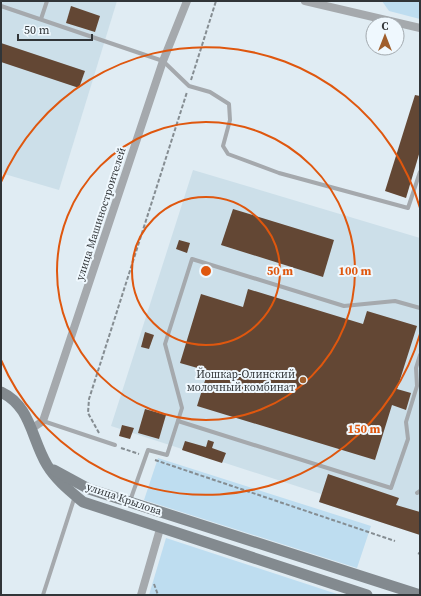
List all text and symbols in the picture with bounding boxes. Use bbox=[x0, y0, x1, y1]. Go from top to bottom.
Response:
scale bar bbox=[18, 16, 92, 42]
north arrow bbox=[365, 16, 405, 56]
text: С bbox=[382, 19, 389, 34]
text: 50 m bbox=[24, 22, 50, 38]
street label: улица Машиностроителей bbox=[72, 146, 130, 282]
text: 50 m bbox=[267, 263, 293, 279]
text: 100 m bbox=[339, 263, 372, 279]
centre of rings bbox=[199, 264, 213, 278]
place label: Йошкар-Олинский молочный комбинат bbox=[187, 367, 295, 395]
marker: Йошкар-Олинский молочный комбинат bbox=[298, 375, 308, 385]
text: 150 m bbox=[348, 421, 381, 437]
street label: улица Крылова bbox=[84, 479, 164, 519]

